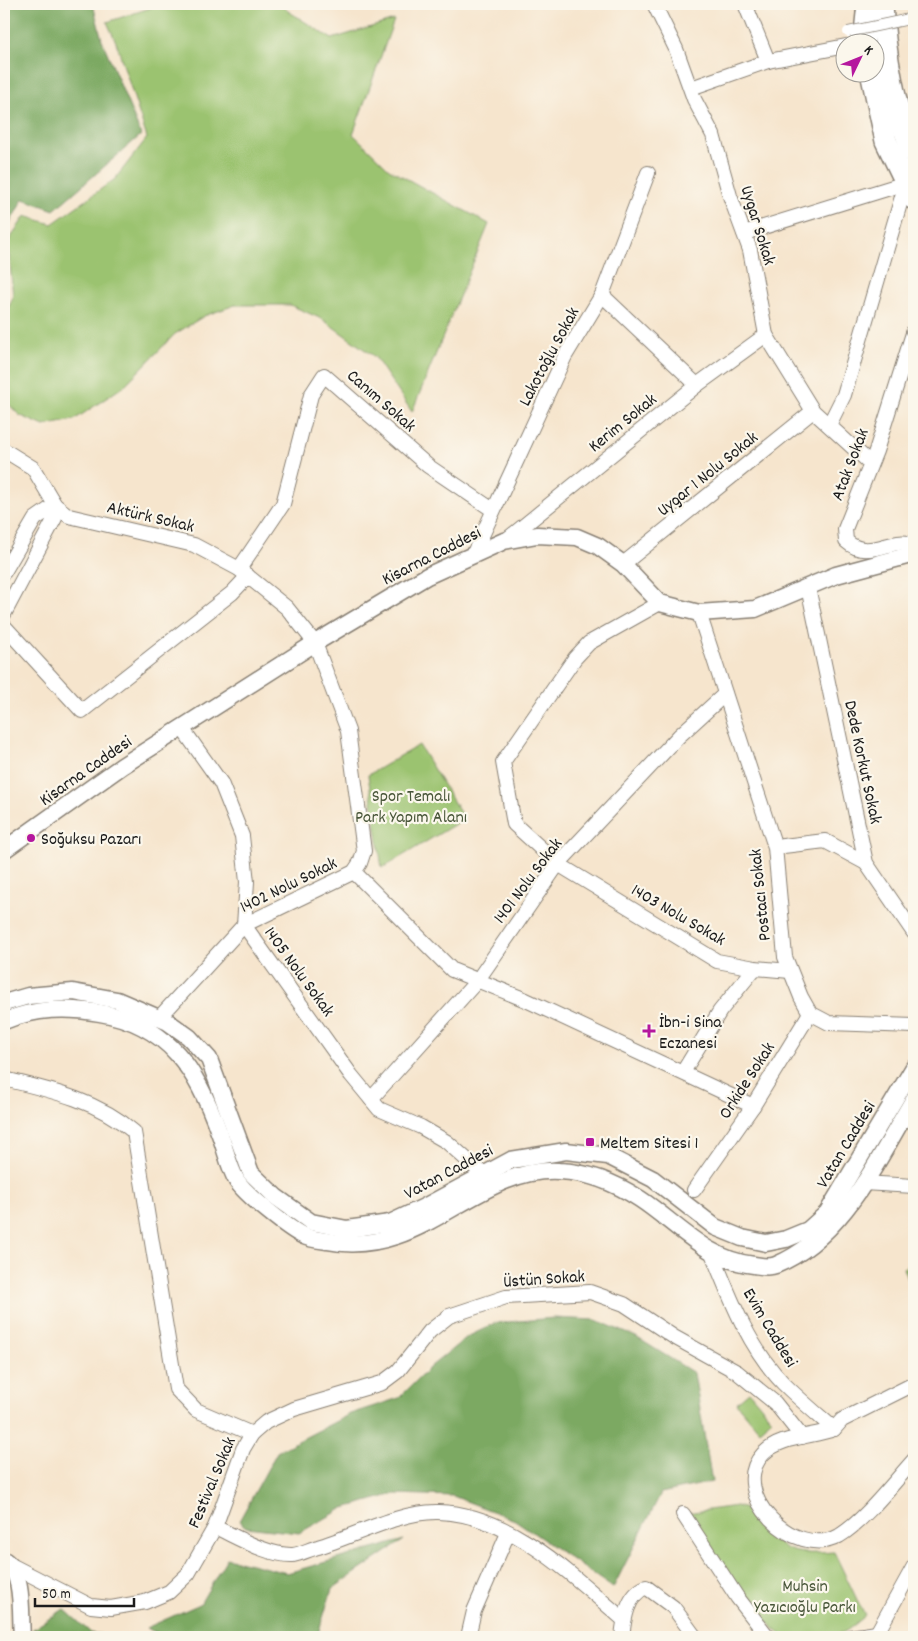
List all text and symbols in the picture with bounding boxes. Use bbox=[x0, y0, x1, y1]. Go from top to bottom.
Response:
north arrow bbox=[836, 32, 886, 82]
text: K bbox=[859, 41, 878, 60]
street label: Uygar Sokak bbox=[733, 183, 781, 269]
street label: Lakotoğlu Sokak bbox=[514, 303, 587, 411]
street label: Canım Sokak bbox=[340, 365, 420, 439]
street label: Kerim Sokak bbox=[584, 388, 663, 459]
street label: Atak Sokak bbox=[826, 425, 877, 505]
street label: Uygar 1 Nolu Sokak bbox=[653, 426, 764, 523]
street label: Aktürk Sokak bbox=[104, 496, 197, 541]
street label: Kisarna Caddesi bbox=[378, 522, 486, 593]
street label: Dede Korkut Sokak bbox=[836, 698, 887, 827]
street label: Kisarna Caddesi bbox=[35, 731, 138, 813]
park label: Spor Temalı Park Yapım Alanı bbox=[355, 785, 467, 831]
place label: Soğuksu Pazarı bbox=[41, 828, 141, 853]
marker: Soğuksu Pazarı bbox=[25, 832, 37, 844]
street label: 1401 Nolu Sokak bbox=[488, 833, 570, 930]
street label: Postacı Sokak bbox=[744, 847, 779, 942]
street label: 1402 Nolu Sokak bbox=[236, 852, 342, 921]
street label: 1403 Nolu Sokak bbox=[626, 879, 730, 953]
street label: 1405 Nolu Sokak bbox=[257, 922, 339, 1023]
place label: İbn-i Sina Eczanesi bbox=[659, 1011, 722, 1057]
marker: İbn-i Sina Eczanesi bbox=[643, 1025, 655, 1037]
street label: Orkide Sokak bbox=[714, 1038, 782, 1125]
street label: Vatan Caddesi bbox=[811, 1097, 883, 1194]
place label: Meltem Sitesi 1 bbox=[600, 1132, 699, 1157]
marker: Meltem Sitesi 1 bbox=[584, 1136, 596, 1148]
street label: Vatan Caddesi bbox=[400, 1139, 498, 1207]
street label: Üstün Sokak bbox=[503, 1265, 586, 1296]
street label: Evim Caddesi bbox=[735, 1284, 802, 1373]
street label: Festival Sokak bbox=[183, 1433, 244, 1532]
park label: Muhsin Yazıcıoğlu Parkı bbox=[754, 1575, 856, 1621]
scale bar bbox=[35, 1576, 134, 1608]
text: 50 m bbox=[42, 1584, 71, 1606]

